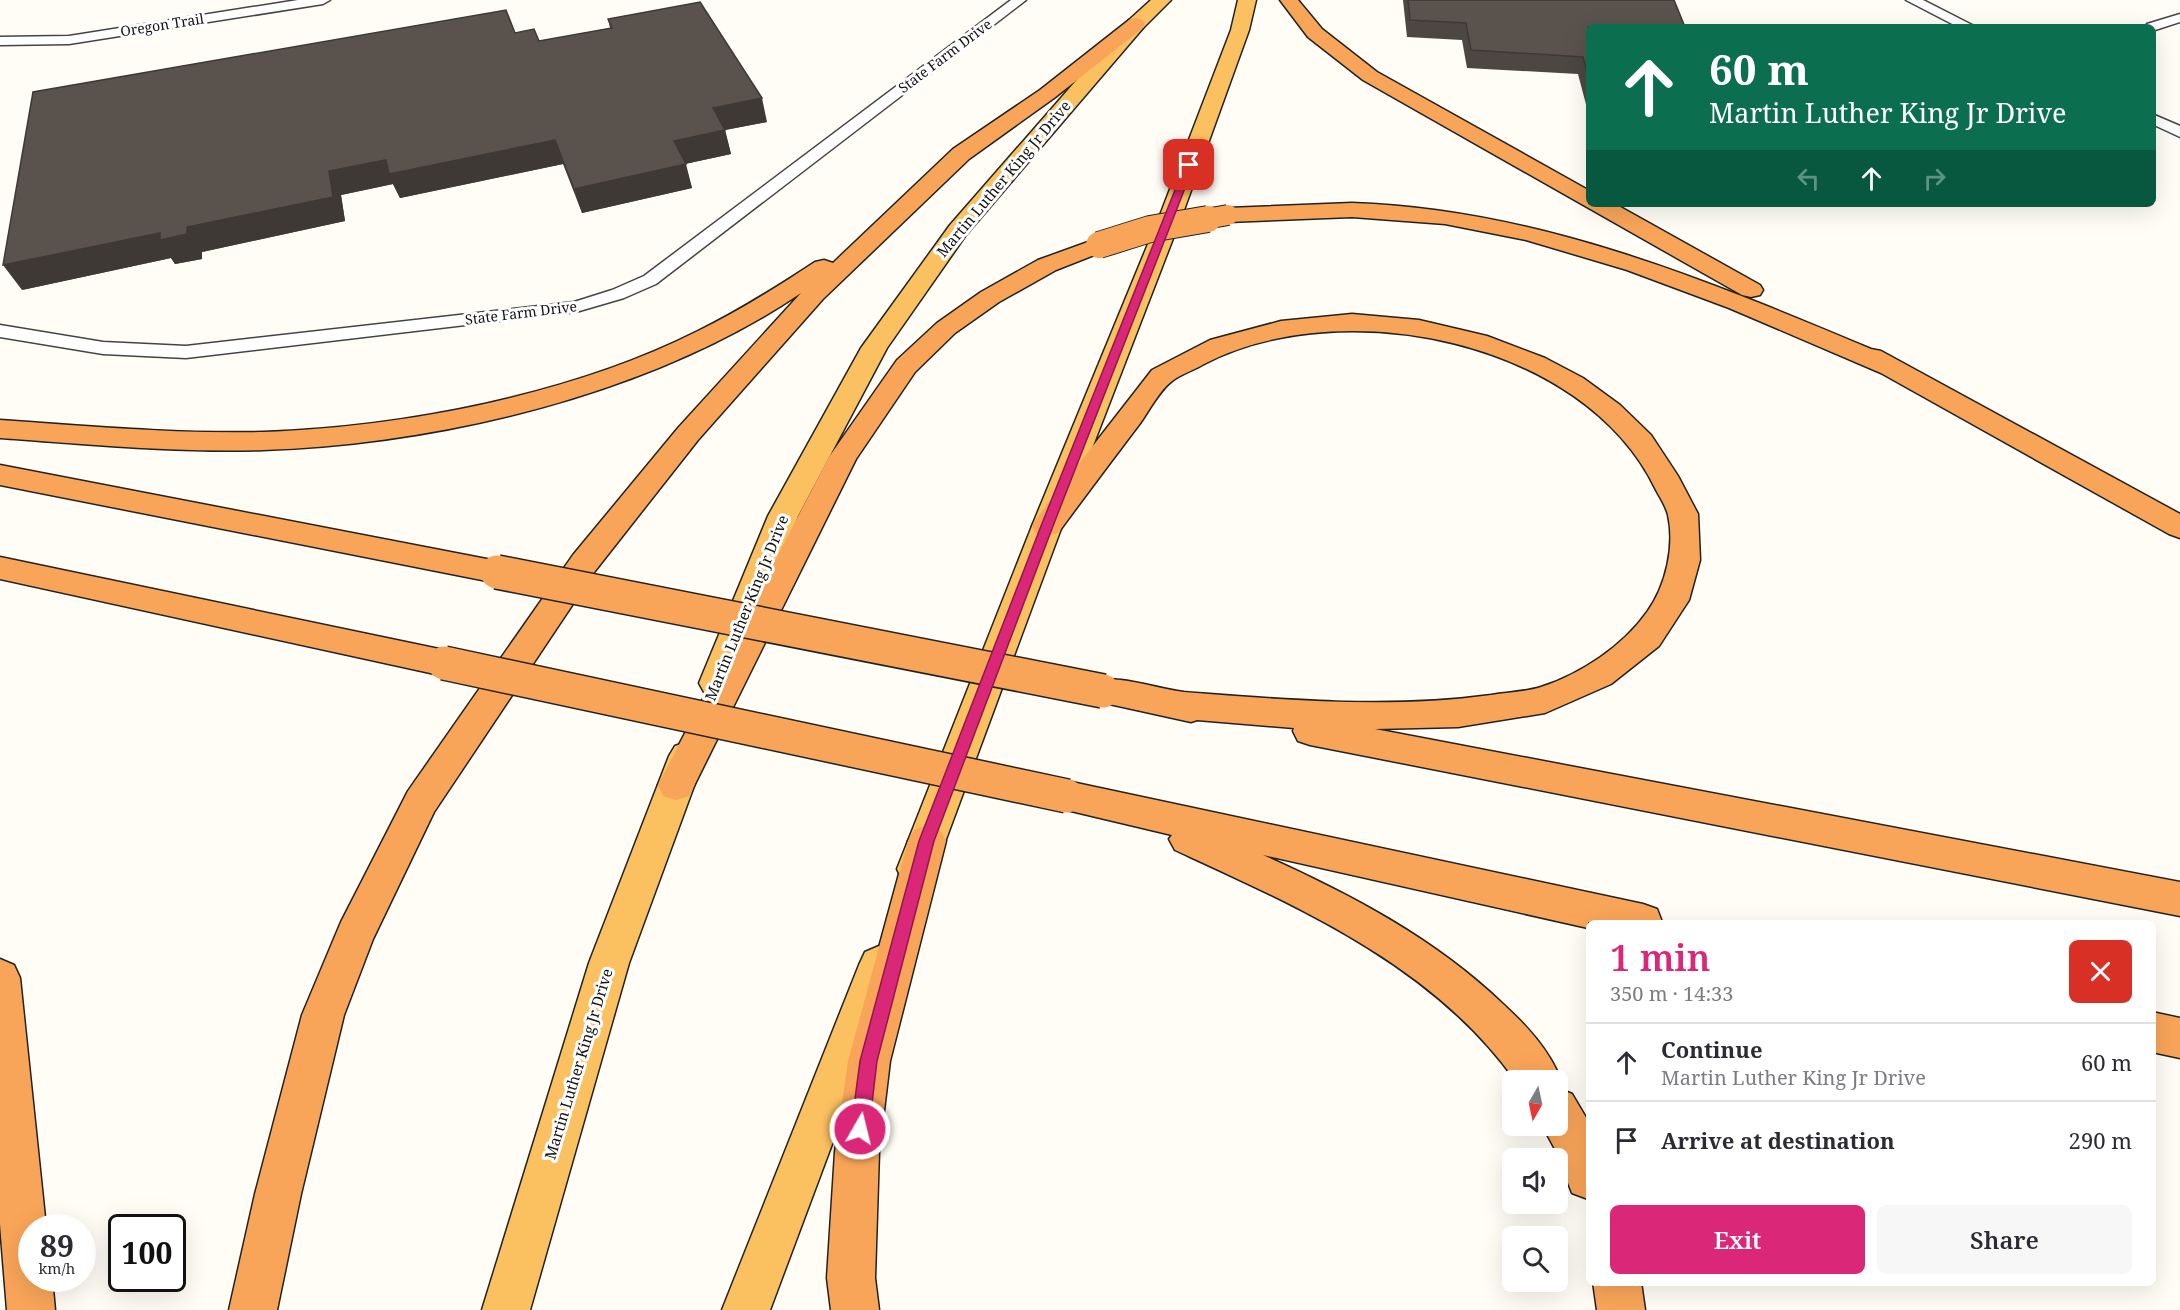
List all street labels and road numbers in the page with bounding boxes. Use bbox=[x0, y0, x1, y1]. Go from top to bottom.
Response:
street label: Oregon Trail bbox=[119, 8, 206, 40]
street label: State Farm Drive bbox=[894, 14, 995, 97]
street label: Martin Luther King Jr Drive bbox=[932, 96, 1075, 261]
street label: State Farm Drive bbox=[464, 296, 578, 329]
street label: Martin Luther King Jr Drive bbox=[700, 512, 793, 703]
street label: Martin Luther King Jr Drive bbox=[539, 966, 617, 1162]

